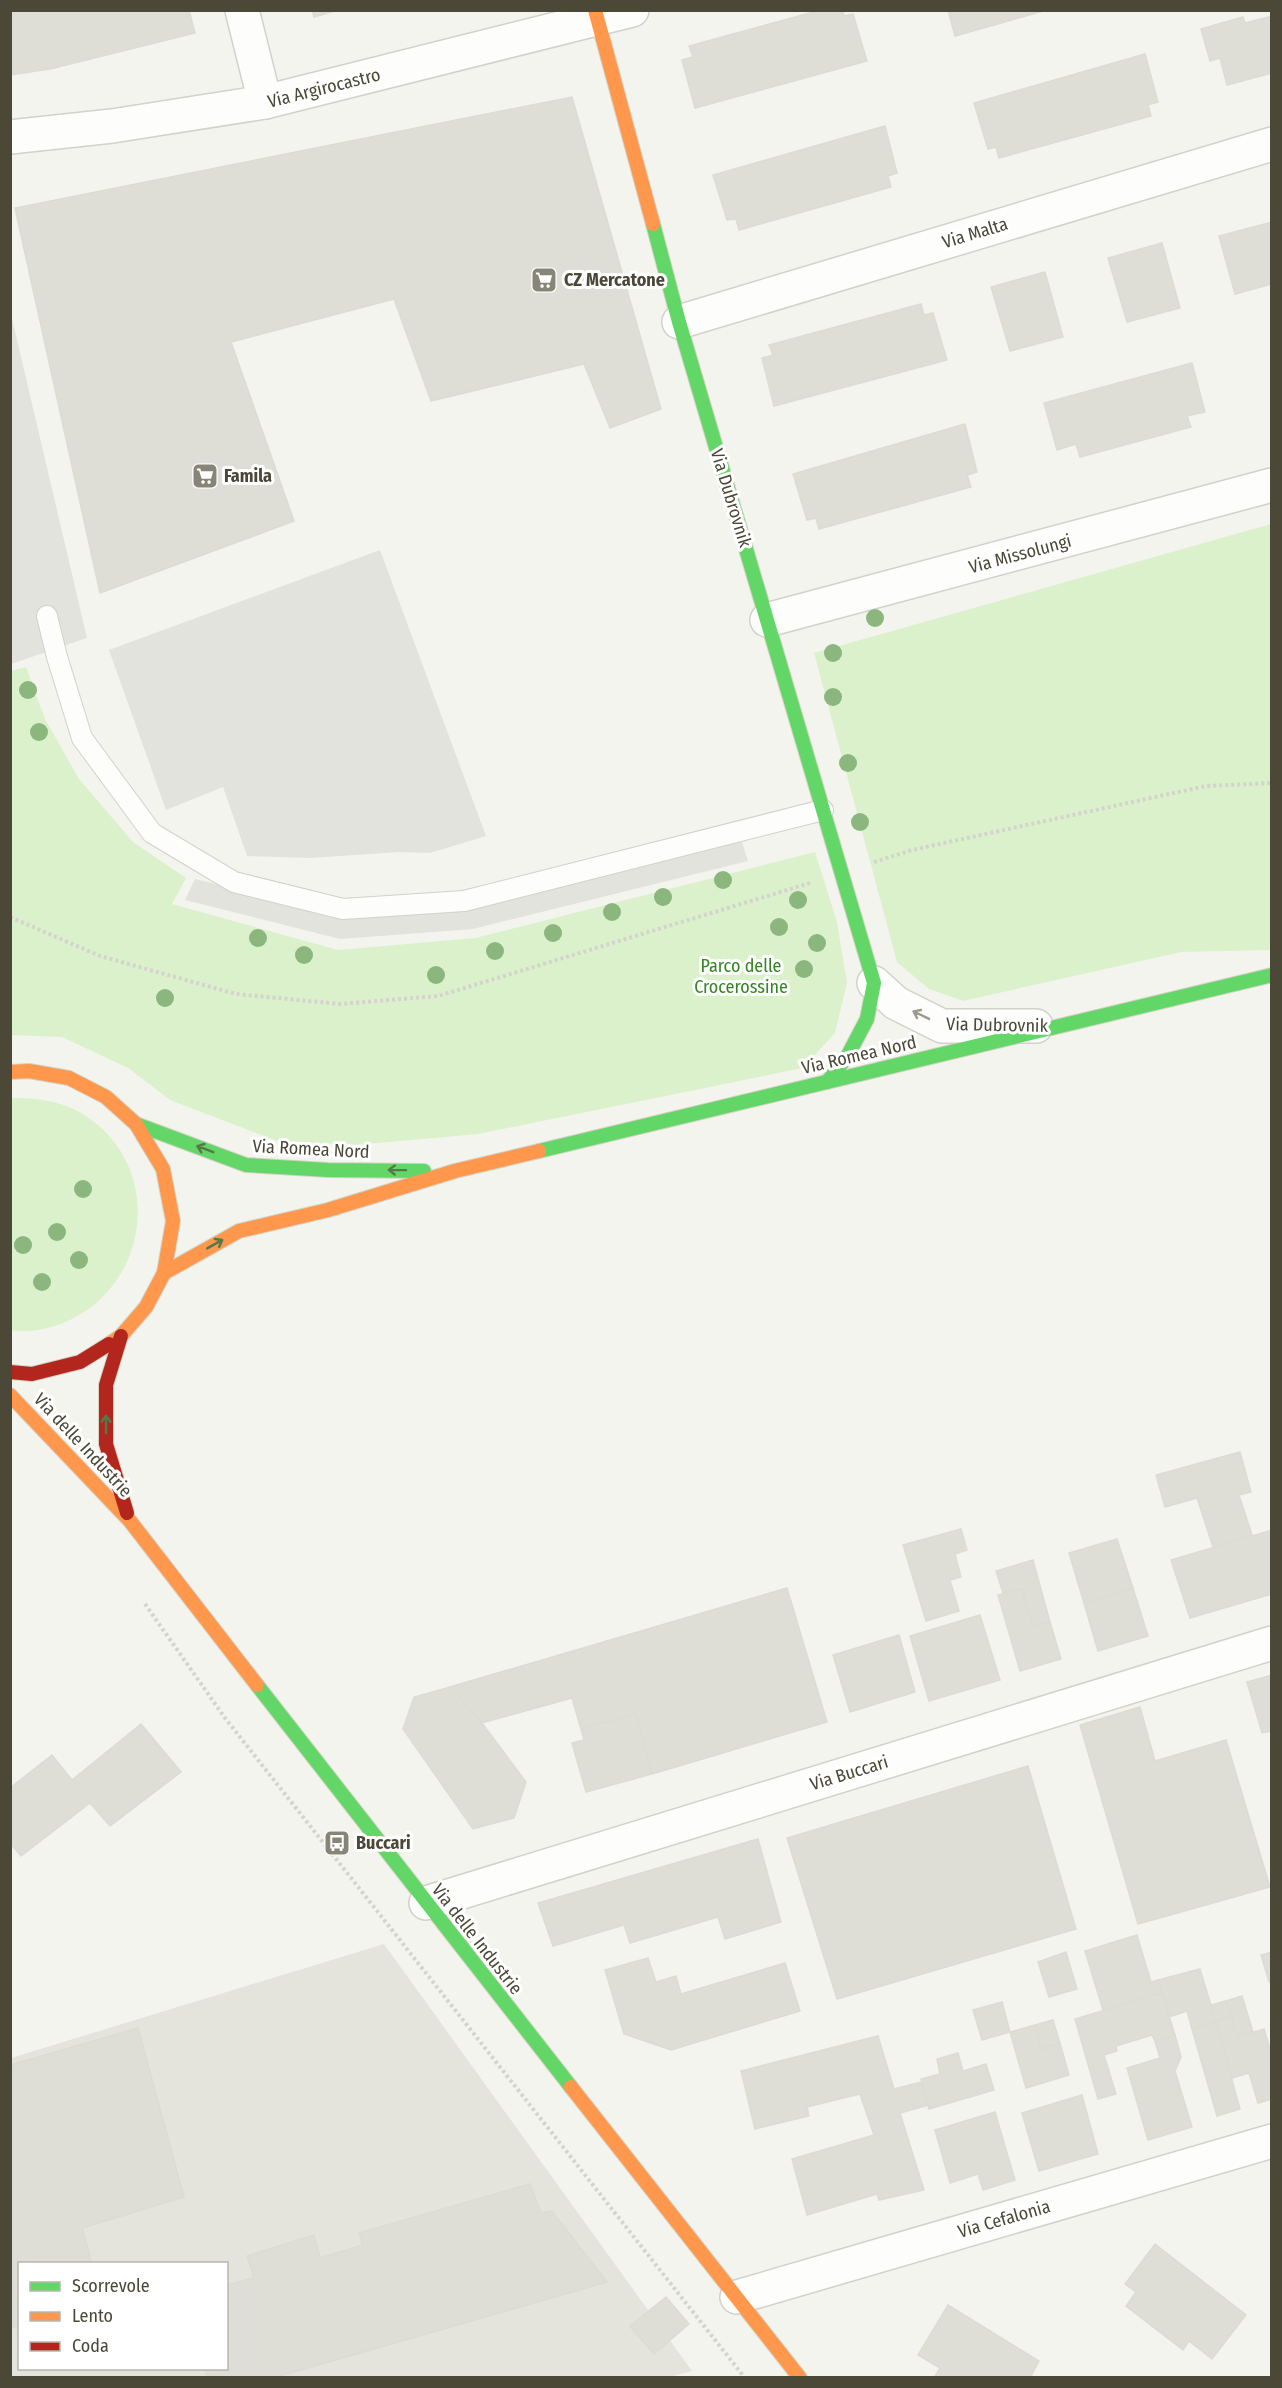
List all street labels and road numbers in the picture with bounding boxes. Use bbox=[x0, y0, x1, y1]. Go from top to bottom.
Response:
street label: Via Argirocastro bbox=[265, 63, 383, 113]
street label: Via Malta bbox=[939, 213, 1011, 253]
street label: Via Dubrovnik bbox=[706, 446, 757, 550]
street label: Via Missolungi bbox=[966, 530, 1074, 578]
street label: Via Dubrovnik bbox=[946, 1013, 1049, 1037]
street label: Via Romea Nord bbox=[799, 1031, 919, 1079]
street label: Via Romea Nord bbox=[252, 1135, 370, 1163]
street label: Via delle Industrie bbox=[29, 1388, 137, 1502]
street label: Via Buccari bbox=[807, 1751, 891, 1795]
street label: Via delle Industrie bbox=[427, 1879, 527, 1999]
street label: Via Cefalonia bbox=[955, 2195, 1053, 2243]

